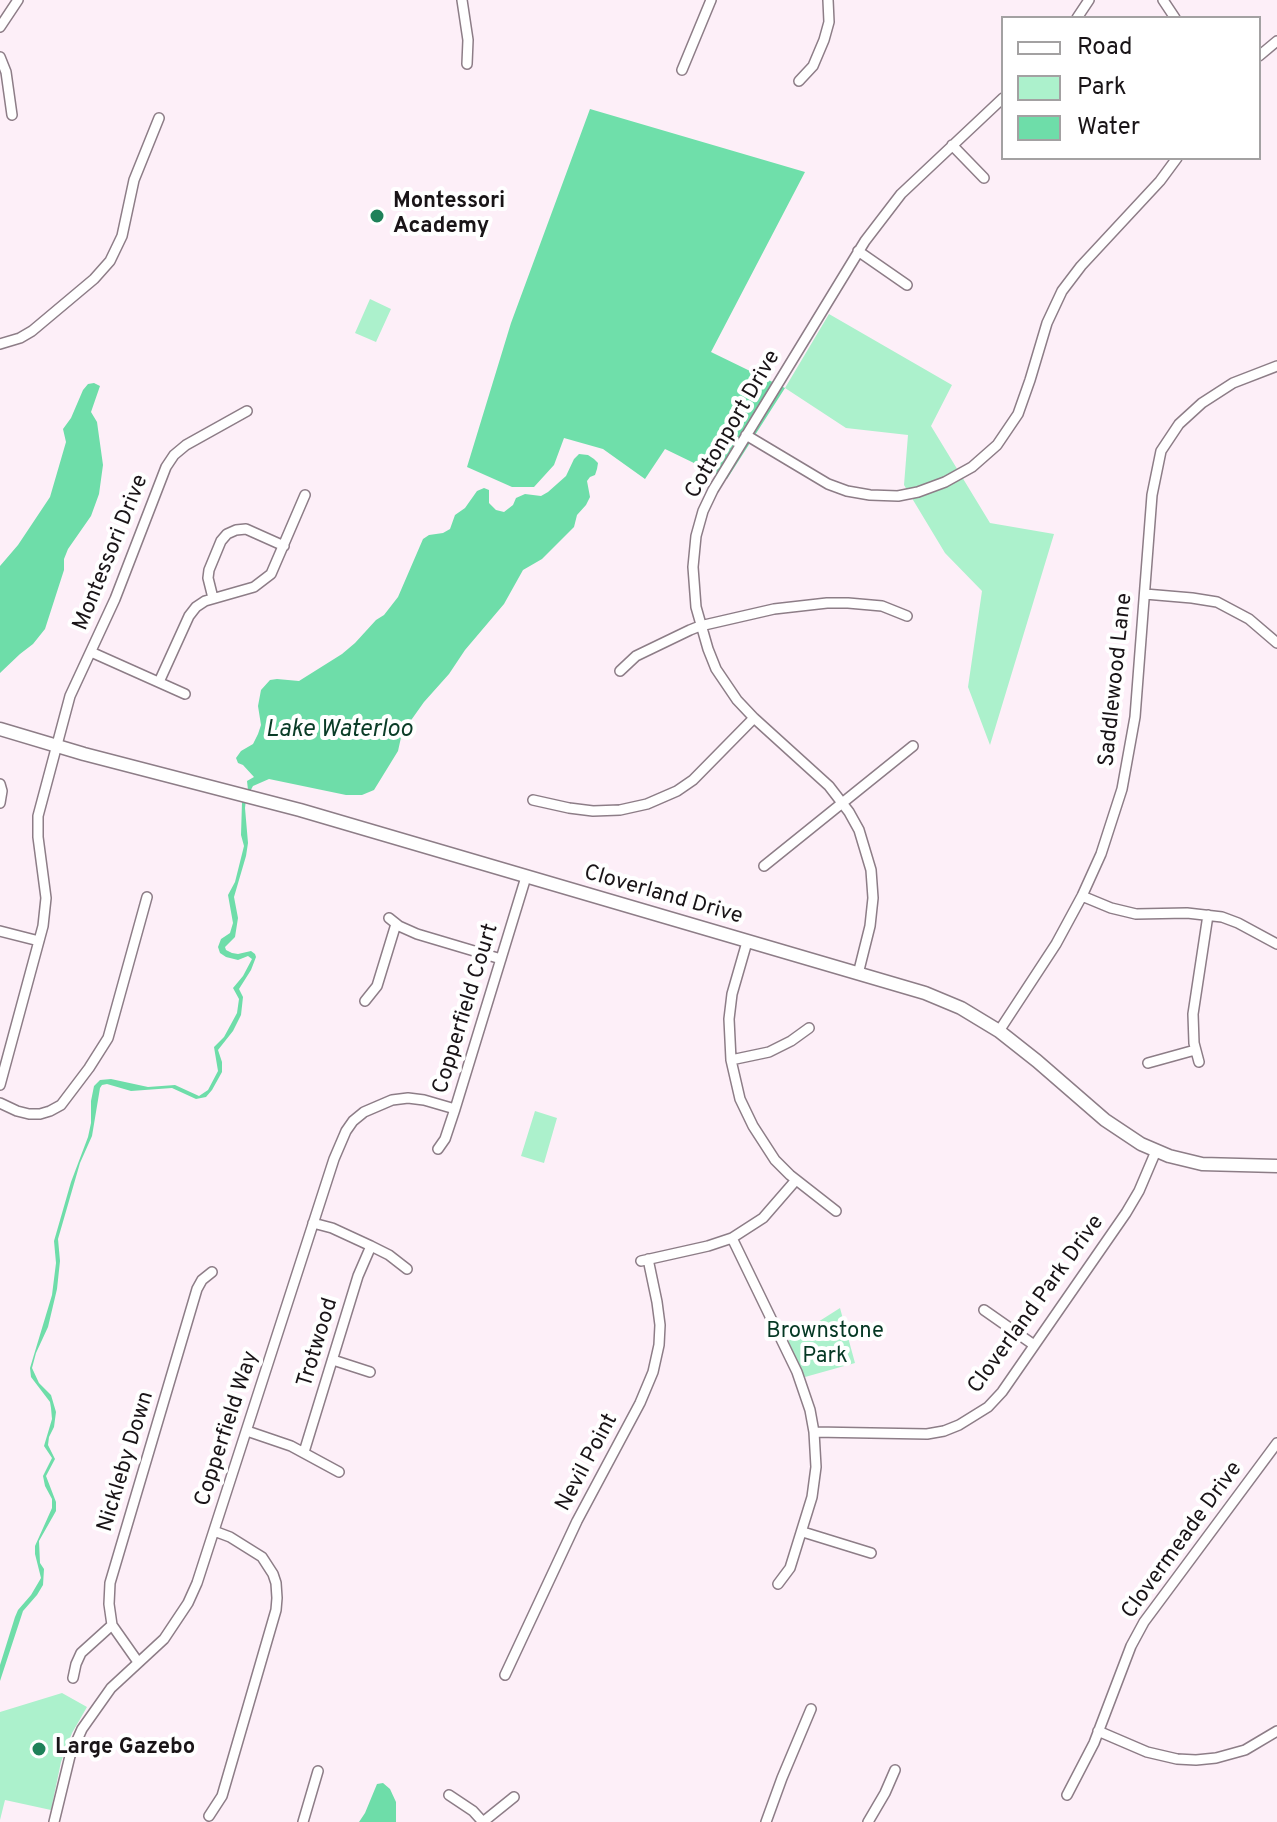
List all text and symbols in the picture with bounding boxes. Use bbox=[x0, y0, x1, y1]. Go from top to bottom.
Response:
legend bbox=[1001, 16, 1261, 160]
text: Road bbox=[1077, 33, 1133, 63]
text: Park bbox=[1077, 73, 1127, 103]
text: Water bbox=[1077, 113, 1140, 143]
place label: Montessori Academy bbox=[393, 190, 505, 242]
marker: Montessori Academy bbox=[368, 207, 386, 225]
street label: Cottonport Drive bbox=[681, 346, 787, 504]
street label: Montessori Drive bbox=[69, 471, 155, 635]
street label: Saddlewood Lane bbox=[1095, 592, 1139, 768]
water label: Lake Waterloo bbox=[266, 717, 412, 745]
street label: Cloverland Drive bbox=[581, 861, 745, 931]
street label: Copperfield Court bbox=[429, 921, 505, 1097]
street label: Cloverland Park Drive bbox=[963, 1211, 1111, 1399]
street label: Trotwood bbox=[293, 1295, 345, 1391]
park label: Brownstone Park bbox=[766, 1320, 884, 1372]
street label: Copperfield Way bbox=[190, 1348, 266, 1510]
street label: Nickleby Down bbox=[93, 1389, 161, 1535]
street label: Nevil Point bbox=[551, 1410, 625, 1516]
street label: Clovermeade Drive bbox=[1117, 1457, 1249, 1625]
place label: Large Gazebo bbox=[55, 1736, 195, 1762]
marker: Large Gazebo bbox=[30, 1740, 48, 1758]

